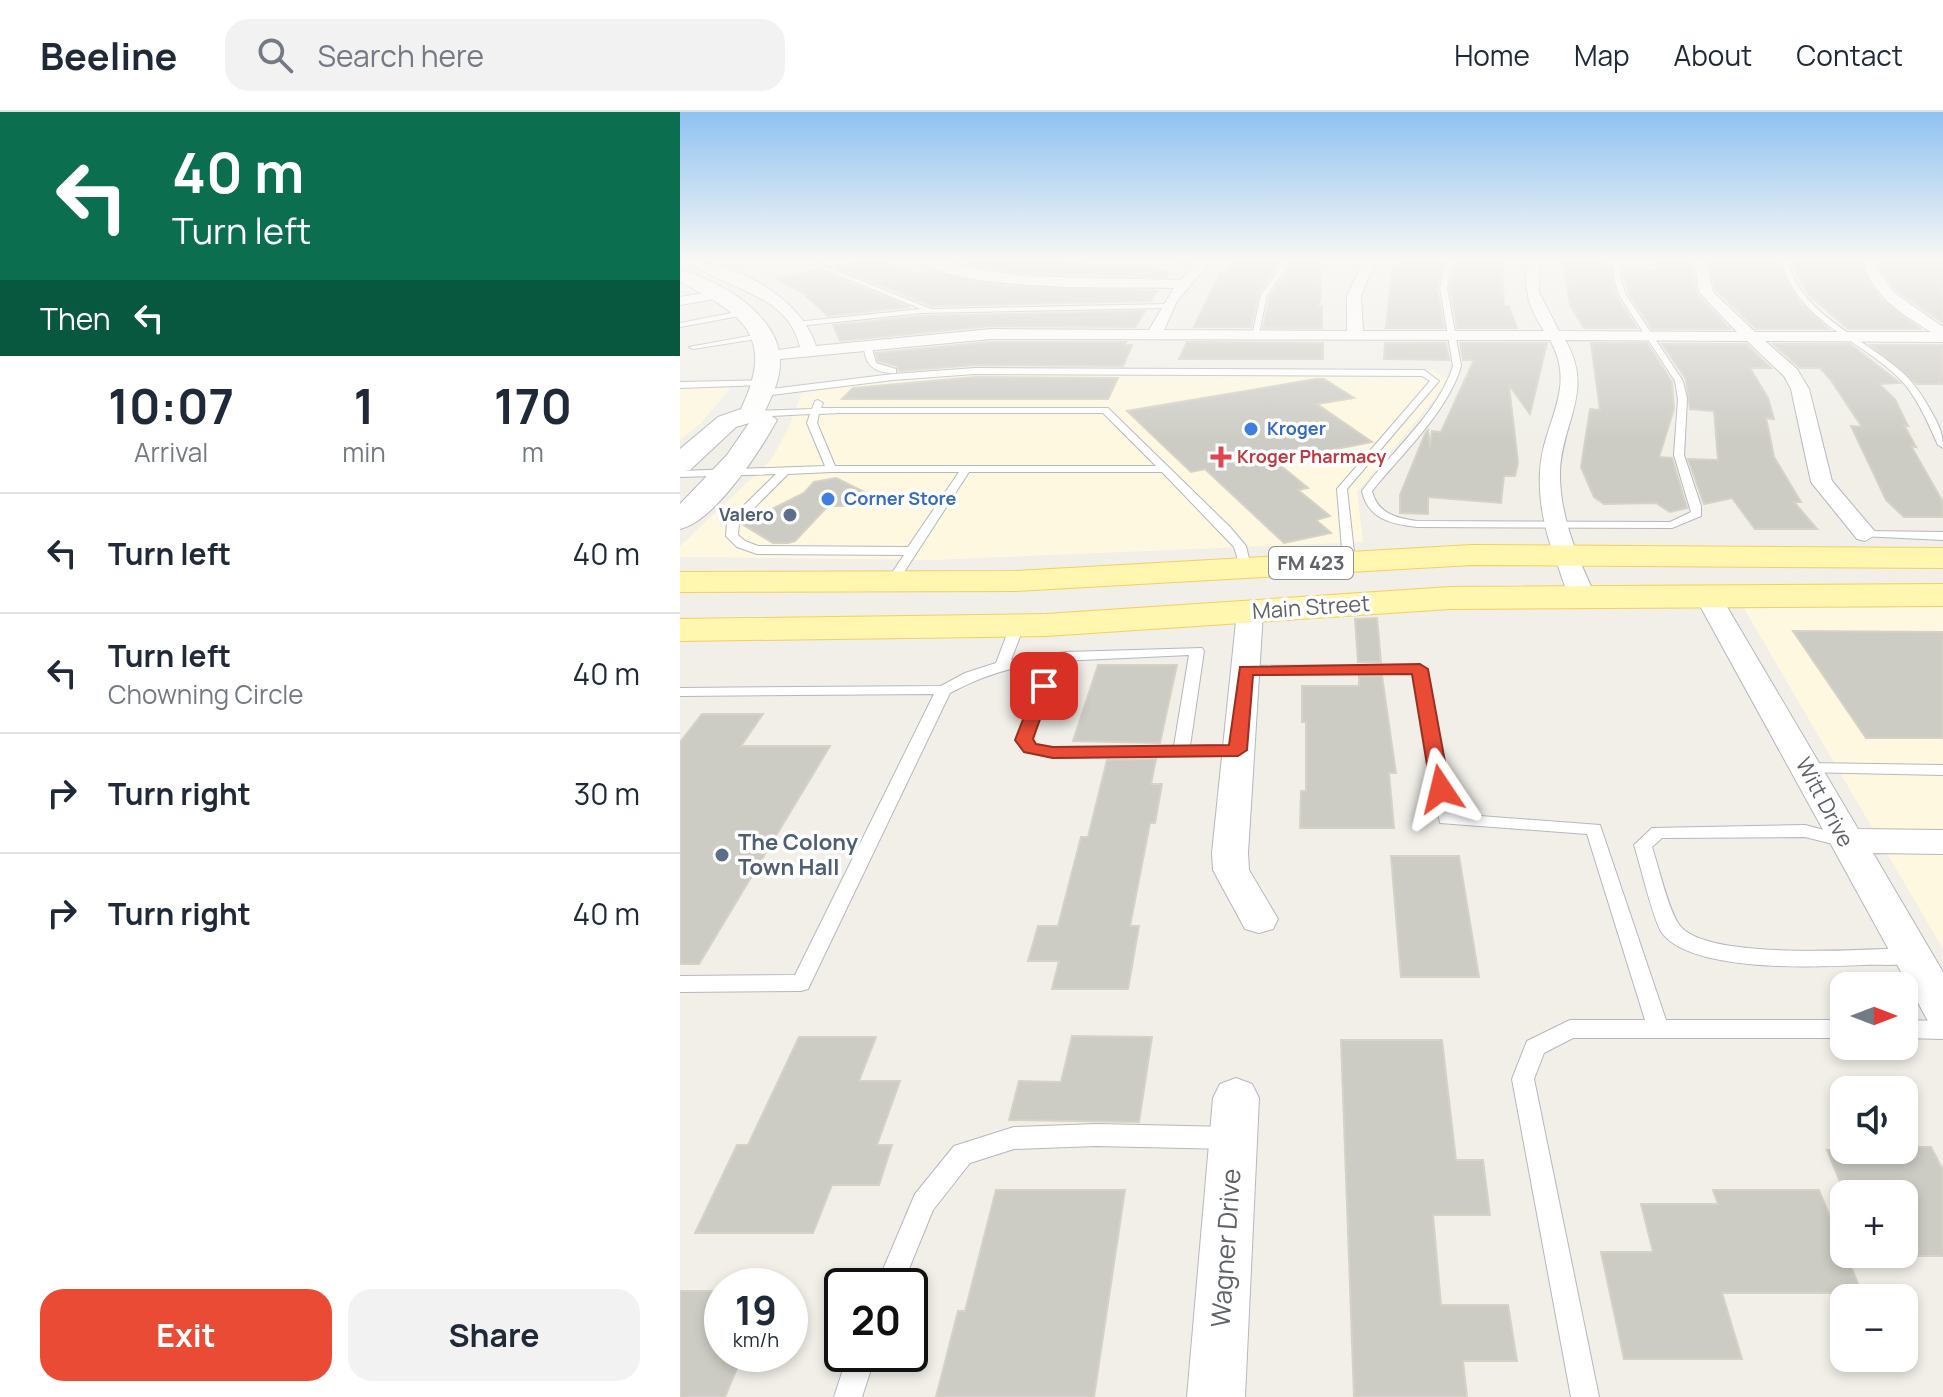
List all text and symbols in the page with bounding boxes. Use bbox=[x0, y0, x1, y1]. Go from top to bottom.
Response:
search box bbox=[225, 19, 785, 91]
text: Beeline bbox=[40, 29, 177, 81]
icon: search bbox=[253, 33, 297, 77]
text: Search here bbox=[317, 35, 484, 76]
text: Home bbox=[1454, 36, 1530, 74]
text: Map bbox=[1574, 36, 1630, 74]
text: About bbox=[1674, 36, 1752, 74]
text: Contact bbox=[1796, 36, 1903, 74]
text: 40 m bbox=[172, 133, 304, 210]
icon: left bbox=[40, 144, 144, 248]
text: Turn left bbox=[172, 206, 311, 255]
icon: left bbox=[127, 296, 171, 340]
text: Then bbox=[40, 298, 111, 339]
text: 10:07 bbox=[108, 373, 234, 438]
text: 1 bbox=[353, 373, 375, 438]
text: 170 bbox=[494, 373, 572, 438]
place label: Kroger bbox=[1267, 416, 1326, 440]
marker: Kroger bbox=[1242, 420, 1260, 438]
text: Arrival bbox=[134, 434, 208, 470]
text: min bbox=[342, 434, 386, 470]
text: m bbox=[522, 434, 544, 470]
place label: Kroger Pharmacy bbox=[1237, 444, 1386, 468]
marker: Kroger Pharmacy bbox=[1212, 448, 1230, 466]
place label: Corner Store bbox=[844, 486, 957, 510]
marker: Corner Store bbox=[819, 490, 837, 508]
place label: Valero bbox=[719, 502, 774, 526]
marker: Valero bbox=[781, 506, 799, 524]
icon: left bbox=[40, 531, 84, 575]
text: Turn left bbox=[108, 533, 231, 574]
text: 40 m bbox=[573, 533, 640, 574]
road number: FM 423 bbox=[1269, 547, 1353, 579]
street label: Main Street bbox=[1251, 588, 1371, 626]
text: Turn left bbox=[108, 635, 231, 676]
icon: left bbox=[40, 651, 84, 695]
pin bbox=[1010, 652, 1078, 720]
text: 40 m bbox=[573, 653, 640, 694]
icon: arrive bbox=[1022, 664, 1066, 708]
text: Chowning Circle bbox=[108, 676, 303, 712]
position arrow bbox=[1399, 747, 1483, 831]
street label: Witt Drive bbox=[1789, 752, 1861, 852]
icon: right bbox=[40, 771, 84, 815]
text: Turn right bbox=[108, 773, 251, 814]
text: 30 m bbox=[574, 773, 640, 814]
place label: The Colony Town Hall bbox=[738, 827, 859, 882]
marker: The Colony Town Hall bbox=[713, 846, 731, 864]
icon: right bbox=[40, 891, 84, 935]
text: Turn right bbox=[108, 893, 251, 934]
text: 40 m bbox=[573, 893, 640, 934]
north arrow bbox=[1830, 972, 1918, 1060]
map controls bbox=[1830, 972, 1918, 1372]
button: sound bbox=[1830, 1076, 1918, 1164]
street label: Wagner Drive bbox=[1202, 1167, 1249, 1328]
button: + bbox=[1830, 1180, 1918, 1268]
speed limit sign: 20 bbox=[824, 1268, 928, 1372]
text: 19 bbox=[735, 1282, 777, 1337]
button: − bbox=[1830, 1284, 1918, 1372]
button: Exit bbox=[40, 1289, 332, 1381]
button: Share bbox=[348, 1289, 640, 1381]
text: km/h bbox=[733, 1326, 779, 1353]

